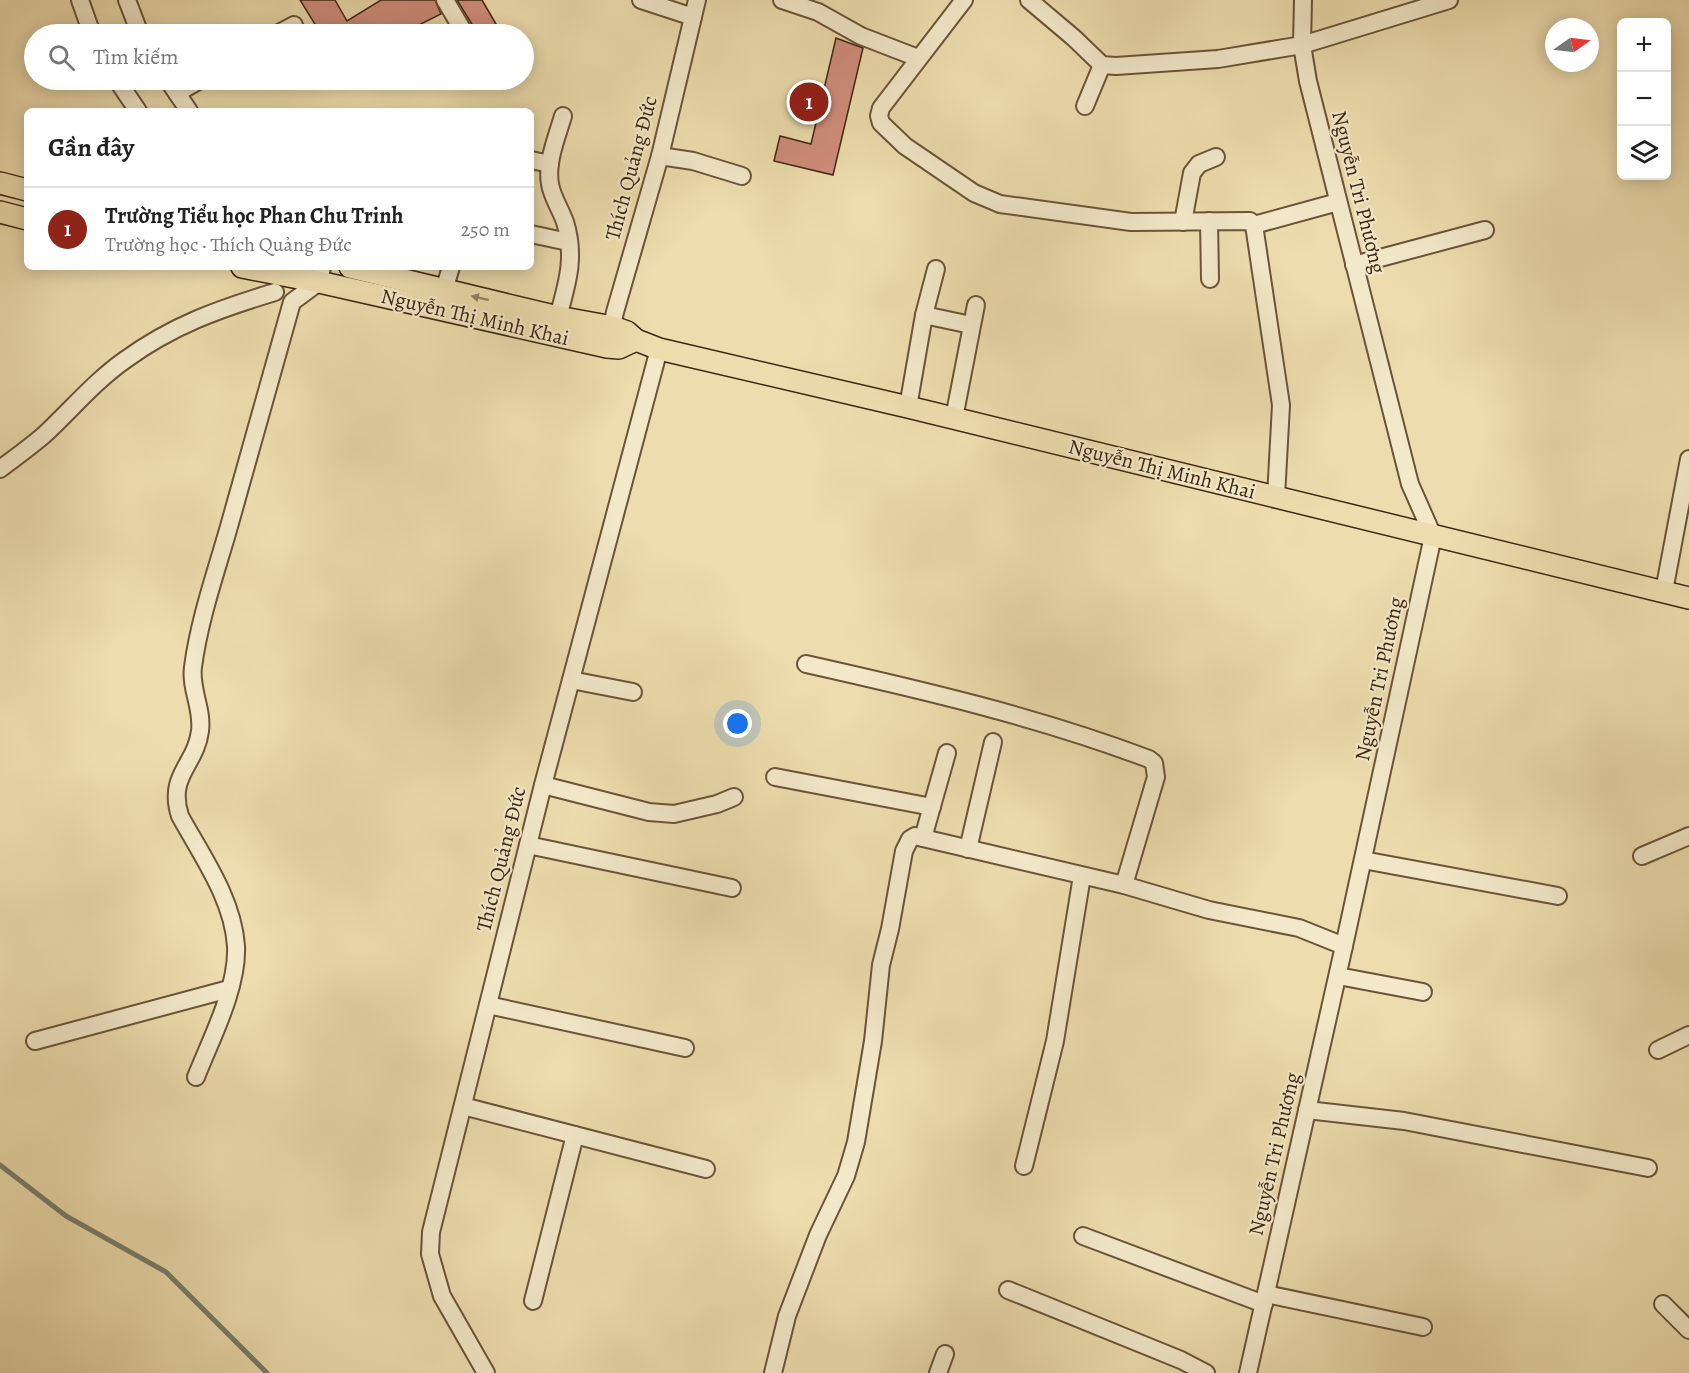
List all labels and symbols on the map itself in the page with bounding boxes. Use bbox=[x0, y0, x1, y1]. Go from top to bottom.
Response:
north arrow bbox=[1545, 18, 1599, 72]
pin: 1 bbox=[790, 80, 828, 124]
street label: Thích Quảng Đức bbox=[598, 93, 664, 243]
street label: Nguyễn Tri Phương bbox=[1325, 108, 1393, 277]
street label: Nguyễn Thị Minh Khai bbox=[378, 282, 572, 352]
one-way arrow bbox=[470, 293, 489, 303]
street label: Nguyễn Thị Minh Khai bbox=[1065, 432, 1259, 506]
street label: Nguyễn Tri Phương bbox=[1348, 594, 1410, 764]
your location bbox=[723, 709, 752, 738]
street label: Thích Quảng Đức bbox=[469, 784, 533, 934]
street label: Nguyễn Tri Phương bbox=[1242, 1069, 1307, 1238]

